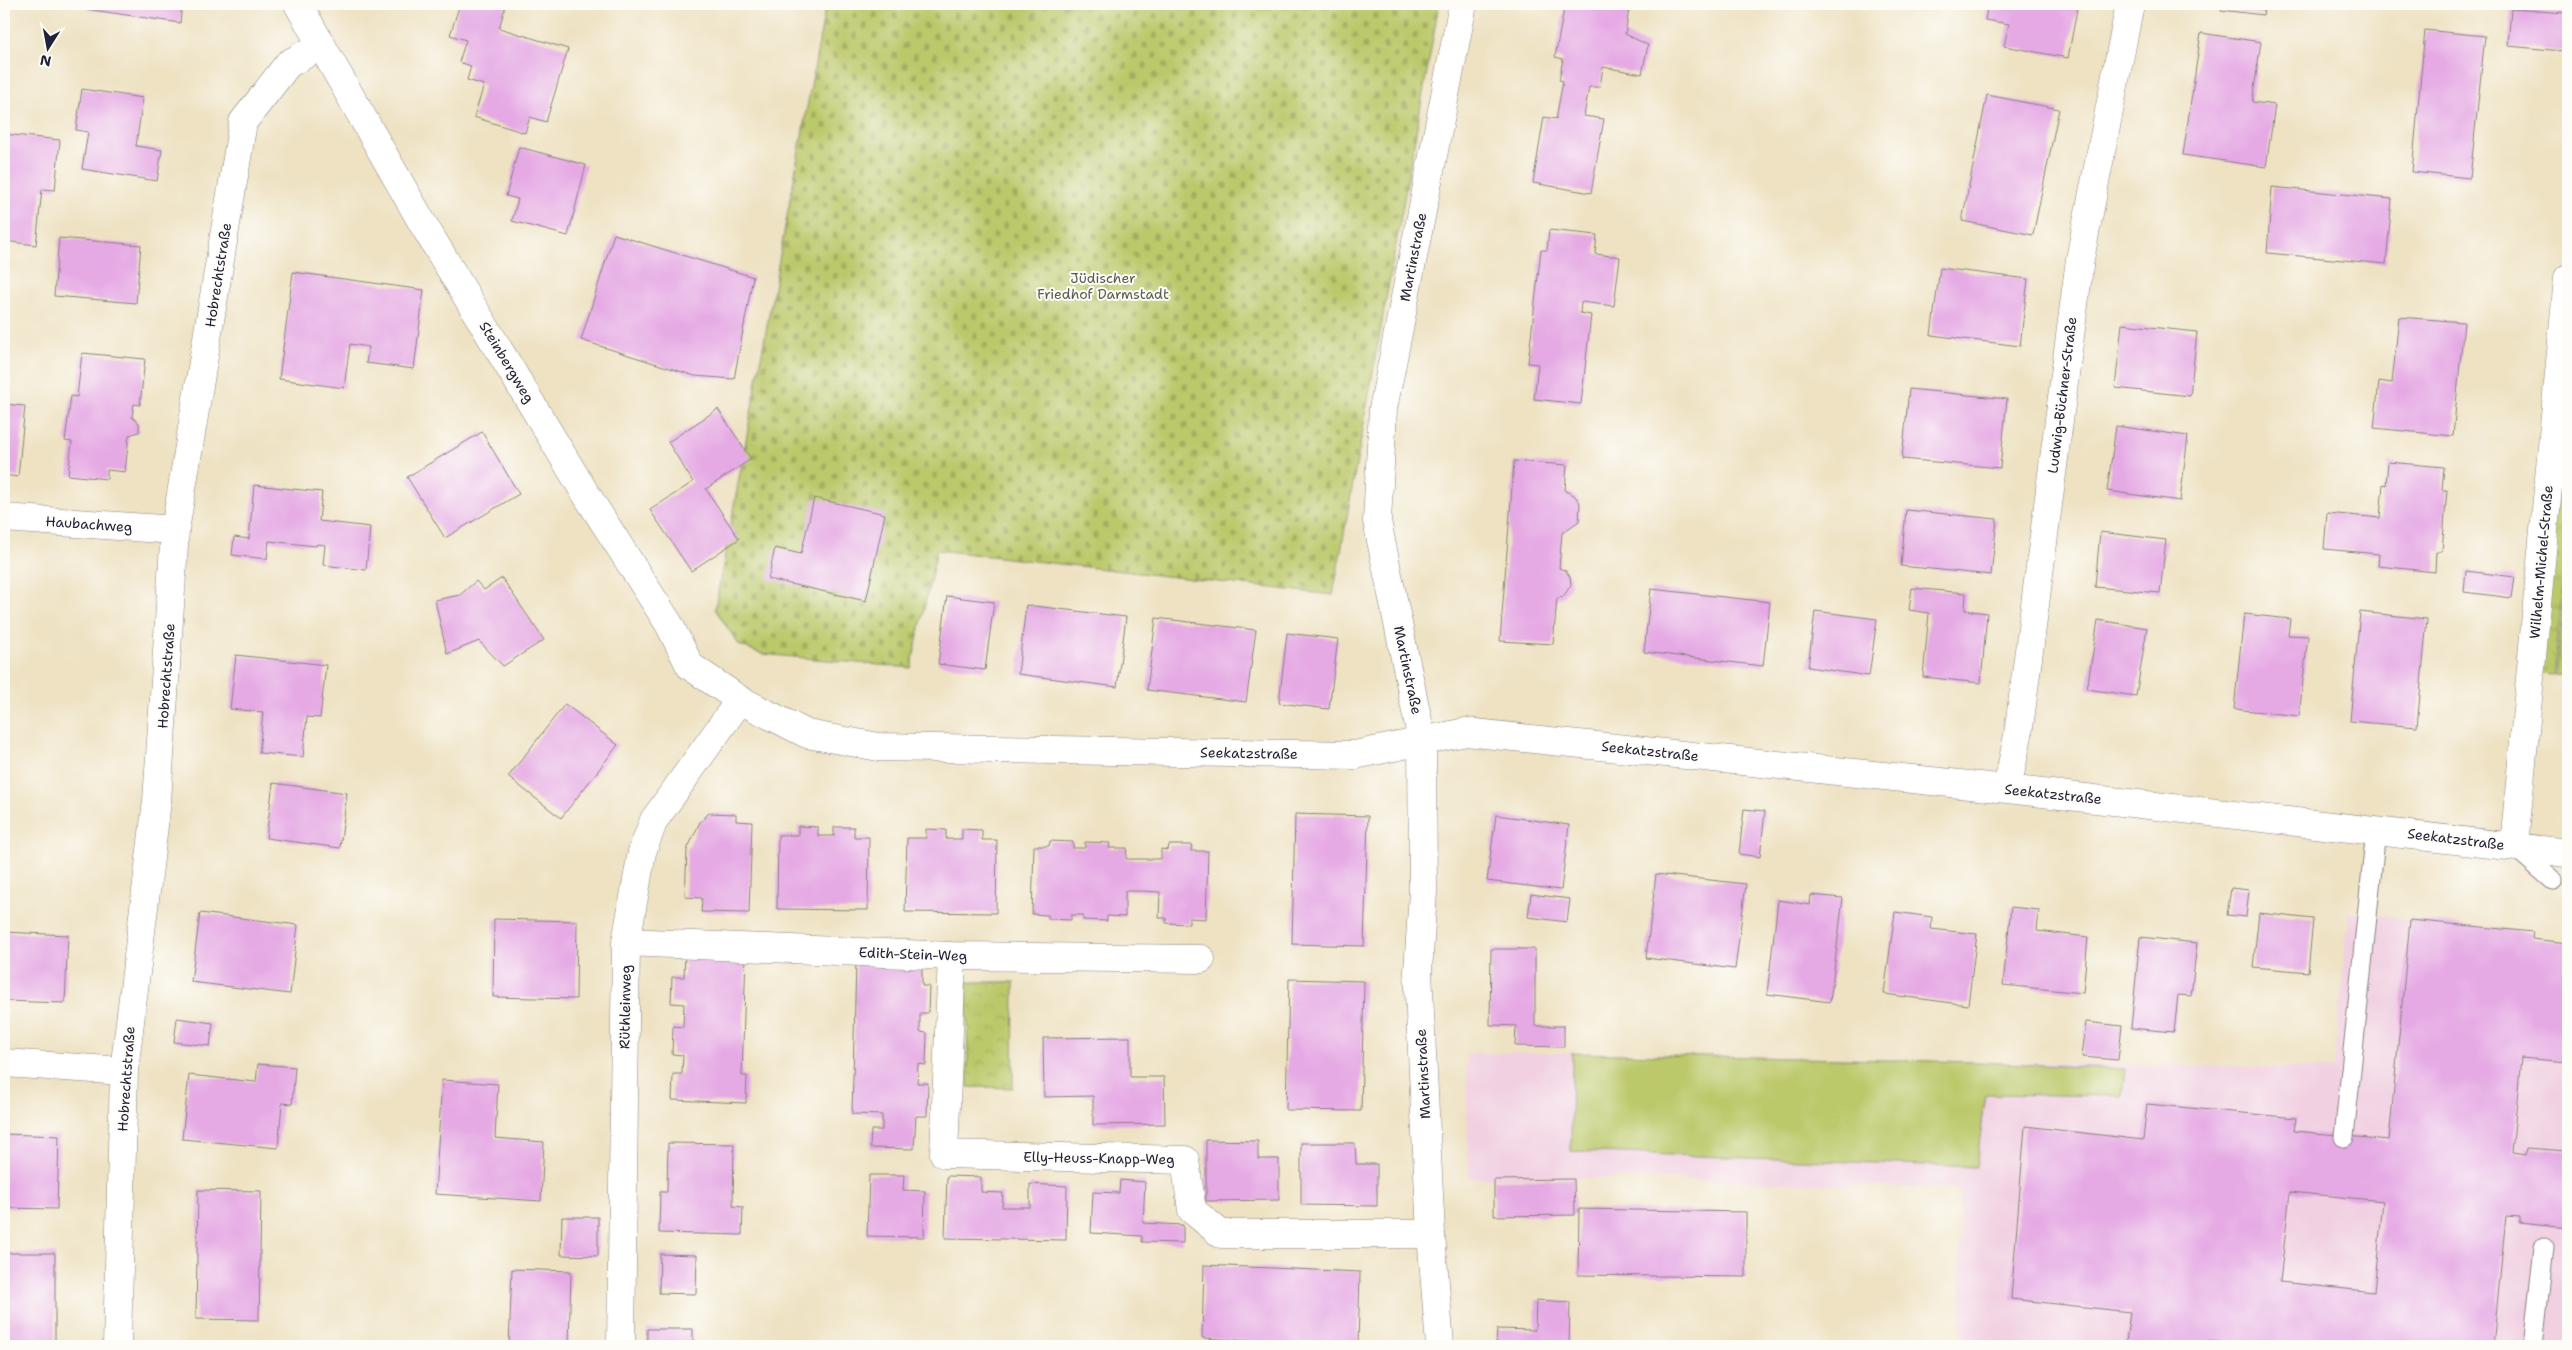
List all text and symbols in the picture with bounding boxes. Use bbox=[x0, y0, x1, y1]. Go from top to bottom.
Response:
north arrow bbox=[22, 22, 72, 72]
text: N bbox=[38, 51, 53, 71]
street label: Martinstraße bbox=[1396, 211, 1430, 303]
street label: Hobrechtstraße bbox=[201, 221, 235, 329]
park label: Jüdischer Friedhof Darmstadt bbox=[1037, 269, 1169, 303]
street label: Ludwig-Büchner-Straße bbox=[2043, 316, 2081, 474]
street label: Steinbergweg bbox=[476, 318, 538, 406]
street label: Wilhelm-Michel-Straße bbox=[2525, 484, 2557, 640]
street label: Haubachweg bbox=[45, 512, 133, 536]
street label: Hobrechtstraße bbox=[153, 623, 179, 729]
street label: Martinstraße bbox=[1390, 624, 1426, 716]
street label: Seekatzstraße bbox=[1600, 737, 1700, 765]
street label: Seekatzstraße bbox=[1200, 743, 1298, 763]
street label: Seekatzstraße bbox=[2003, 780, 2103, 808]
street label: Seekatzstraße bbox=[2406, 824, 2506, 854]
street label: Edith-Stein-Weg bbox=[858, 943, 968, 965]
street label: Rüthleinweg bbox=[615, 965, 635, 1049]
street label: Hobrechtstraße bbox=[113, 1026, 139, 1132]
street label: Martinstraße bbox=[1412, 1028, 1434, 1120]
street label: Elly-Heuss-Knapp-Weg bbox=[1023, 1148, 1175, 1168]

